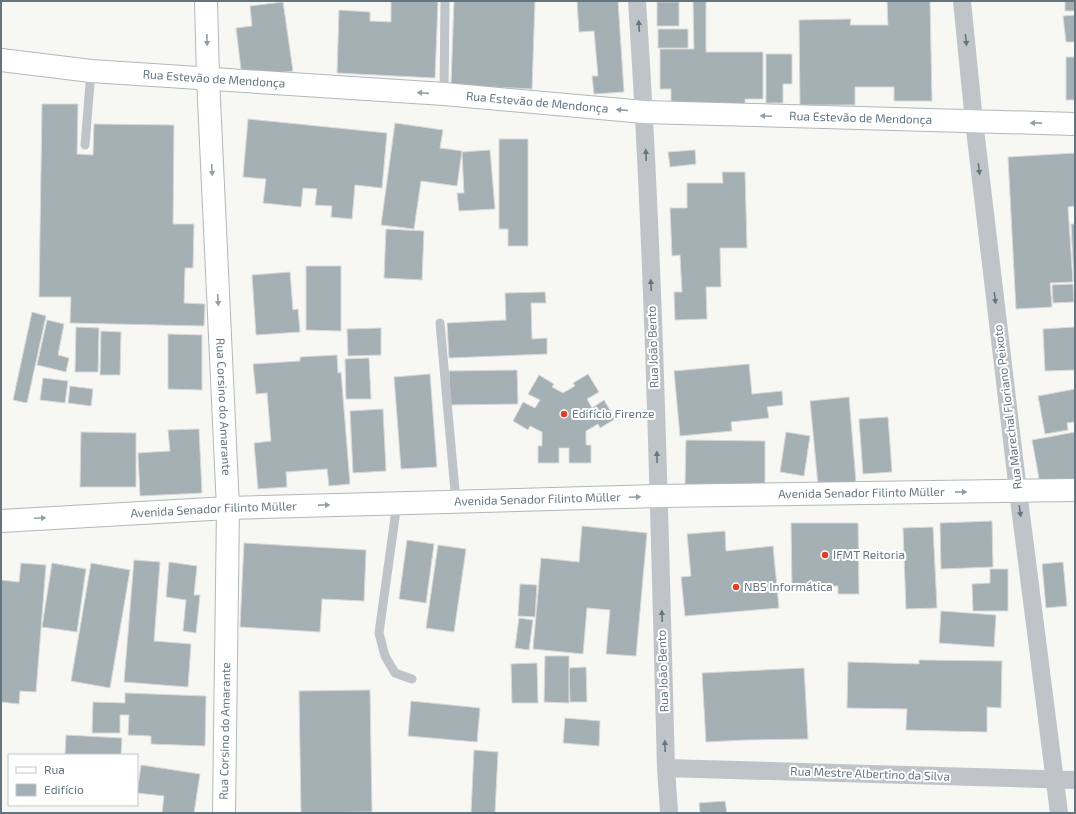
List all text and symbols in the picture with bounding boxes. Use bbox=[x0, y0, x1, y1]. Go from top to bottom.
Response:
one-way arrow bbox=[635, 20, 642, 32]
one-way arrow bbox=[204, 34, 210, 47]
one-way arrow bbox=[962, 34, 969, 46]
street label: Rua Estevão de Mendonça bbox=[142, 66, 286, 90]
street label: Rua Estevão de Mendonça bbox=[465, 88, 609, 115]
one-way arrow bbox=[417, 89, 429, 96]
one-way arrow bbox=[616, 107, 628, 114]
street label: Rua Estevão de Mendonça bbox=[789, 108, 932, 127]
one-way arrow bbox=[760, 112, 772, 119]
one-way arrow bbox=[1029, 120, 1042, 126]
one-way arrow bbox=[643, 148, 649, 161]
one-way arrow bbox=[976, 163, 983, 175]
one-way arrow bbox=[209, 164, 216, 176]
one-way arrow bbox=[647, 279, 654, 291]
one-way arrow bbox=[992, 292, 998, 304]
one-way arrow bbox=[215, 294, 221, 307]
street label: Rua João Bento bbox=[644, 305, 660, 389]
street label: Rua Marechal Floriano Peixoto bbox=[990, 324, 1024, 490]
street label: Rua Corsino do Amarante bbox=[214, 337, 234, 476]
place label: Edifício Firenze bbox=[572, 406, 655, 420]
marker: Edifício Firenze bbox=[559, 409, 569, 419]
one-way arrow bbox=[654, 450, 660, 463]
street label: Avenida Senador Filinto Müller bbox=[778, 484, 945, 500]
street label: Avenida Senador Filinto Müller bbox=[454, 489, 621, 508]
one-way arrow bbox=[955, 489, 968, 495]
one-way arrow bbox=[629, 494, 642, 500]
street label: Avenida Senador Filinto Müller bbox=[130, 498, 297, 520]
one-way arrow bbox=[318, 502, 331, 508]
one-way arrow bbox=[1017, 505, 1023, 517]
one-way arrow bbox=[34, 515, 46, 522]
place label: IFMT Reitoria bbox=[833, 547, 905, 561]
marker: IFMT Reitoria bbox=[820, 550, 830, 560]
place label: NBS Informática bbox=[744, 579, 833, 593]
marker: NBS Informática bbox=[731, 582, 741, 592]
one-way arrow bbox=[659, 609, 665, 622]
street label: Rua João Bento bbox=[654, 629, 670, 713]
street label: Rua Corsino do Amarante bbox=[216, 662, 232, 800]
one-way arrow bbox=[662, 740, 669, 752]
legend bbox=[8, 754, 138, 806]
text: Rua bbox=[44, 762, 65, 776]
street label: Rua Mestre Albertino da Silva bbox=[790, 763, 950, 783]
text: Edifício bbox=[44, 782, 84, 796]

